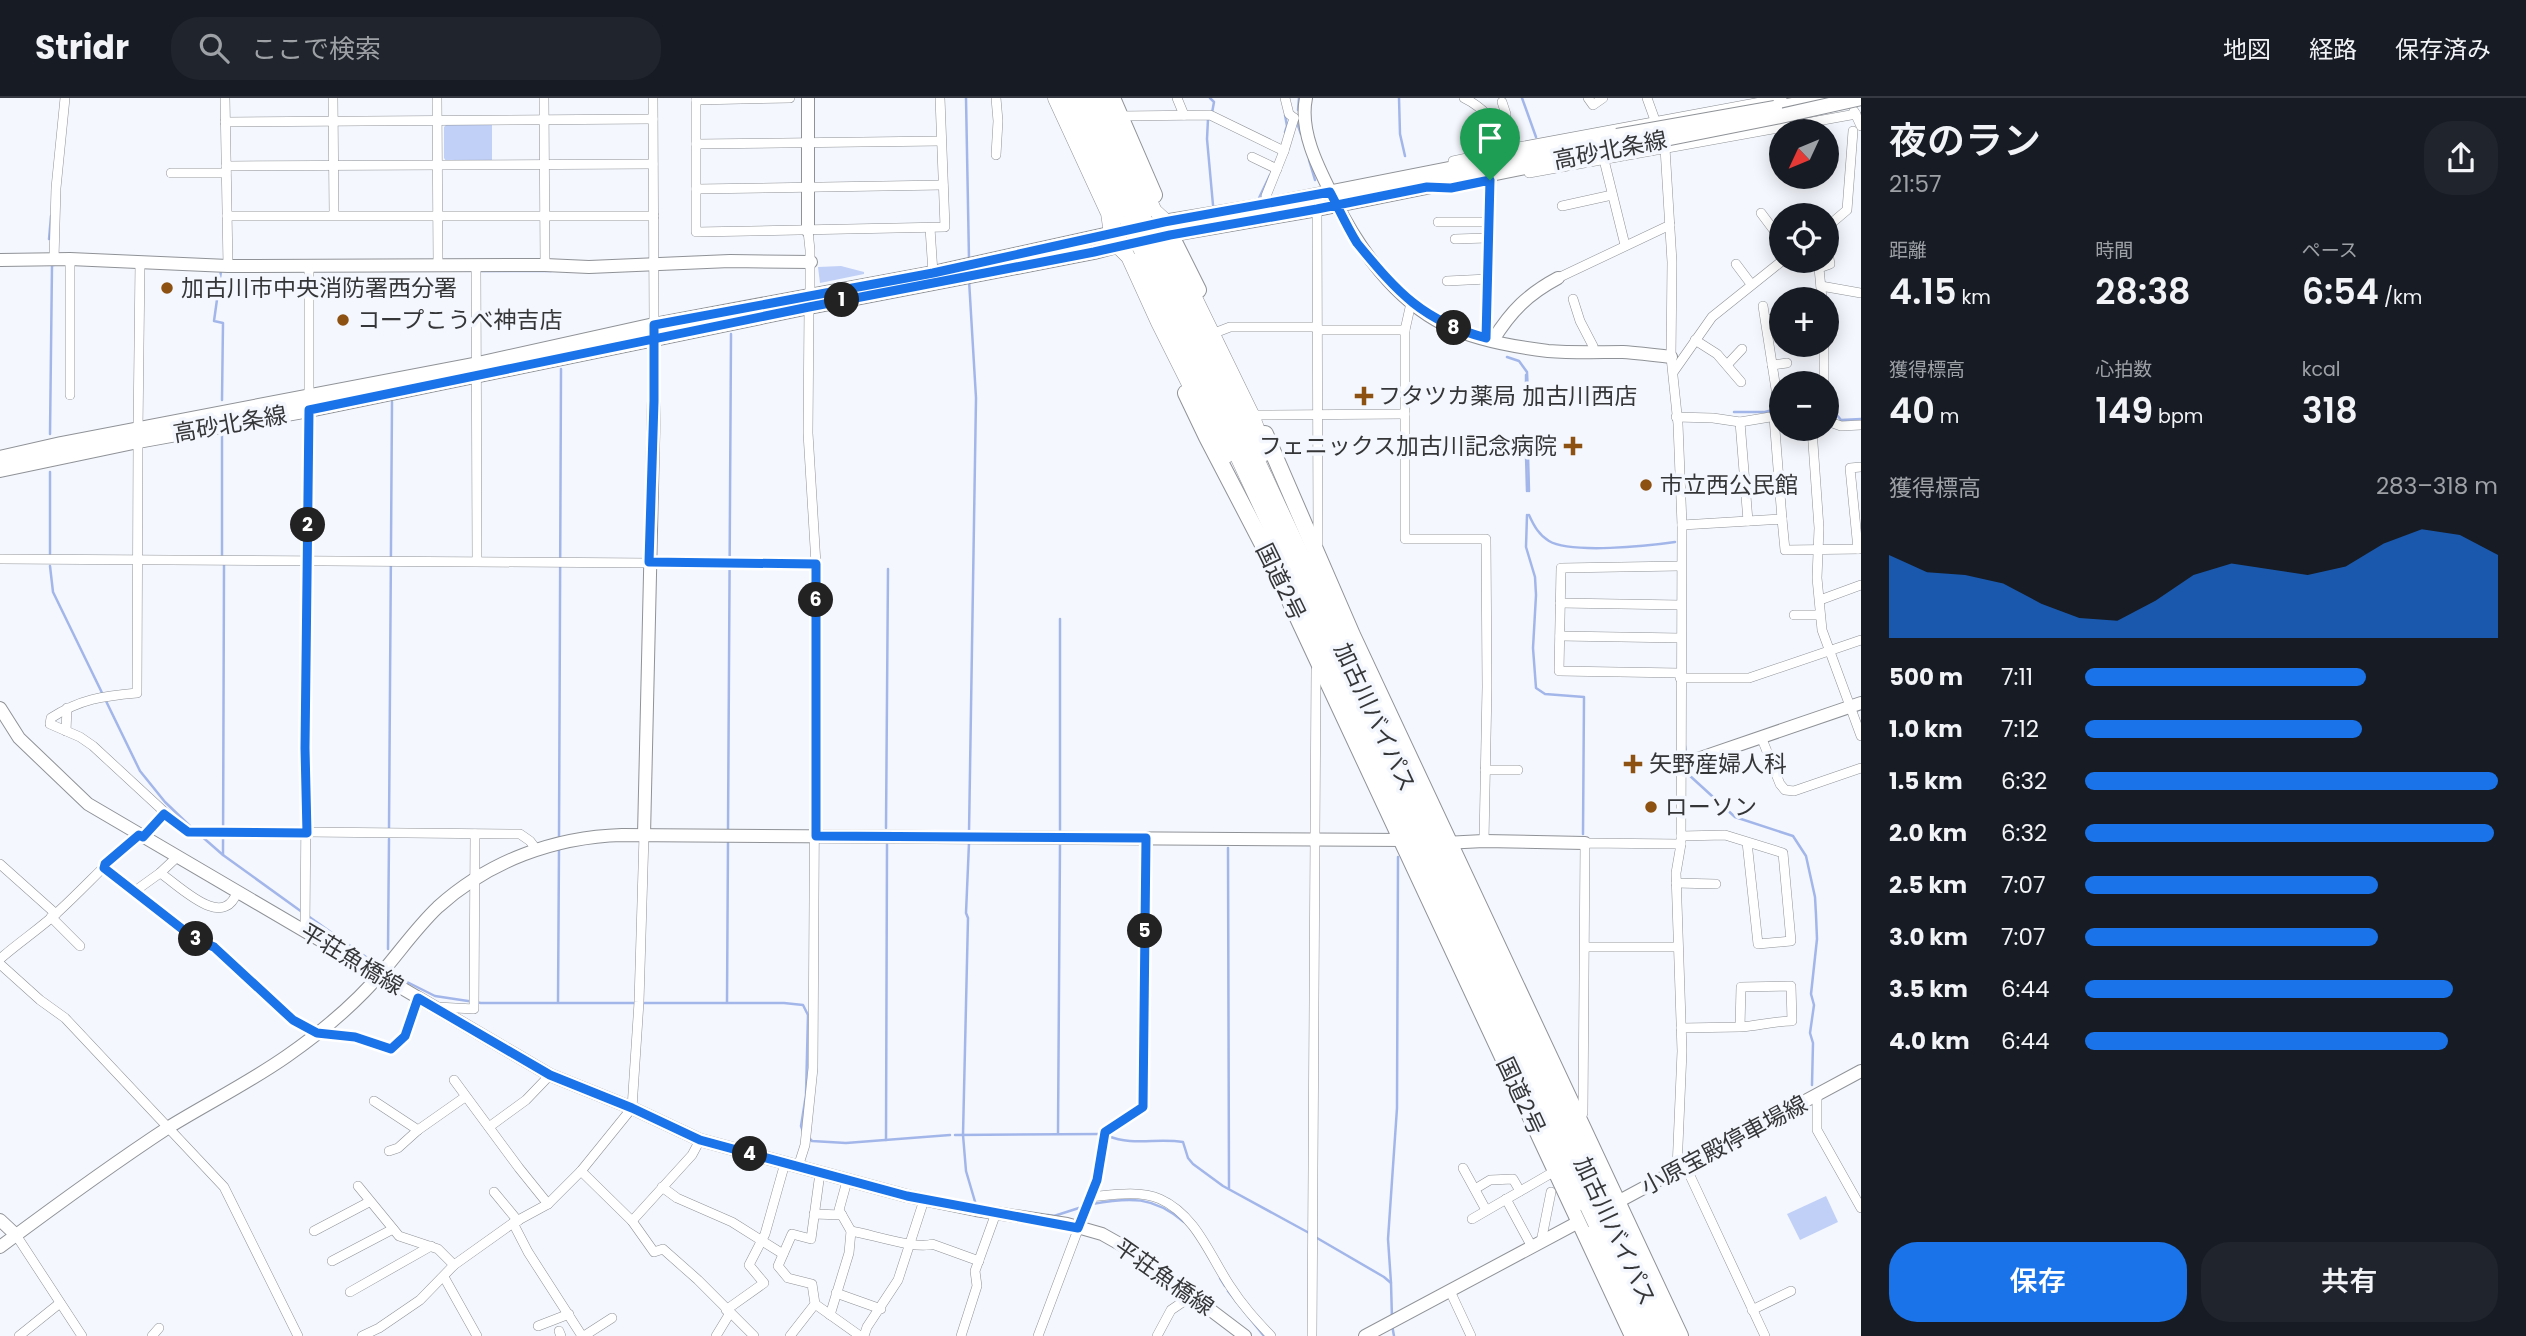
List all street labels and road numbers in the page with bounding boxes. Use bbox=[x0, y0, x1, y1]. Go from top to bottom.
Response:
street label: 高砂北条線 bbox=[1551, 123, 1669, 177]
street label: 高砂北条線 bbox=[171, 398, 289, 450]
street label: 国道2号 bbox=[1249, 538, 1313, 626]
street label: 加古川バイパス bbox=[1327, 637, 1423, 797]
street label: 平荘魚橋線 bbox=[294, 916, 410, 1002]
street label: 国道2号 bbox=[1489, 1052, 1553, 1140]
street label: 小原宝殿停車場線 bbox=[1635, 1088, 1813, 1202]
street label: 加古川バイパス bbox=[1567, 1151, 1663, 1311]
street label: 平荘魚橋線 bbox=[1108, 1231, 1220, 1323]

